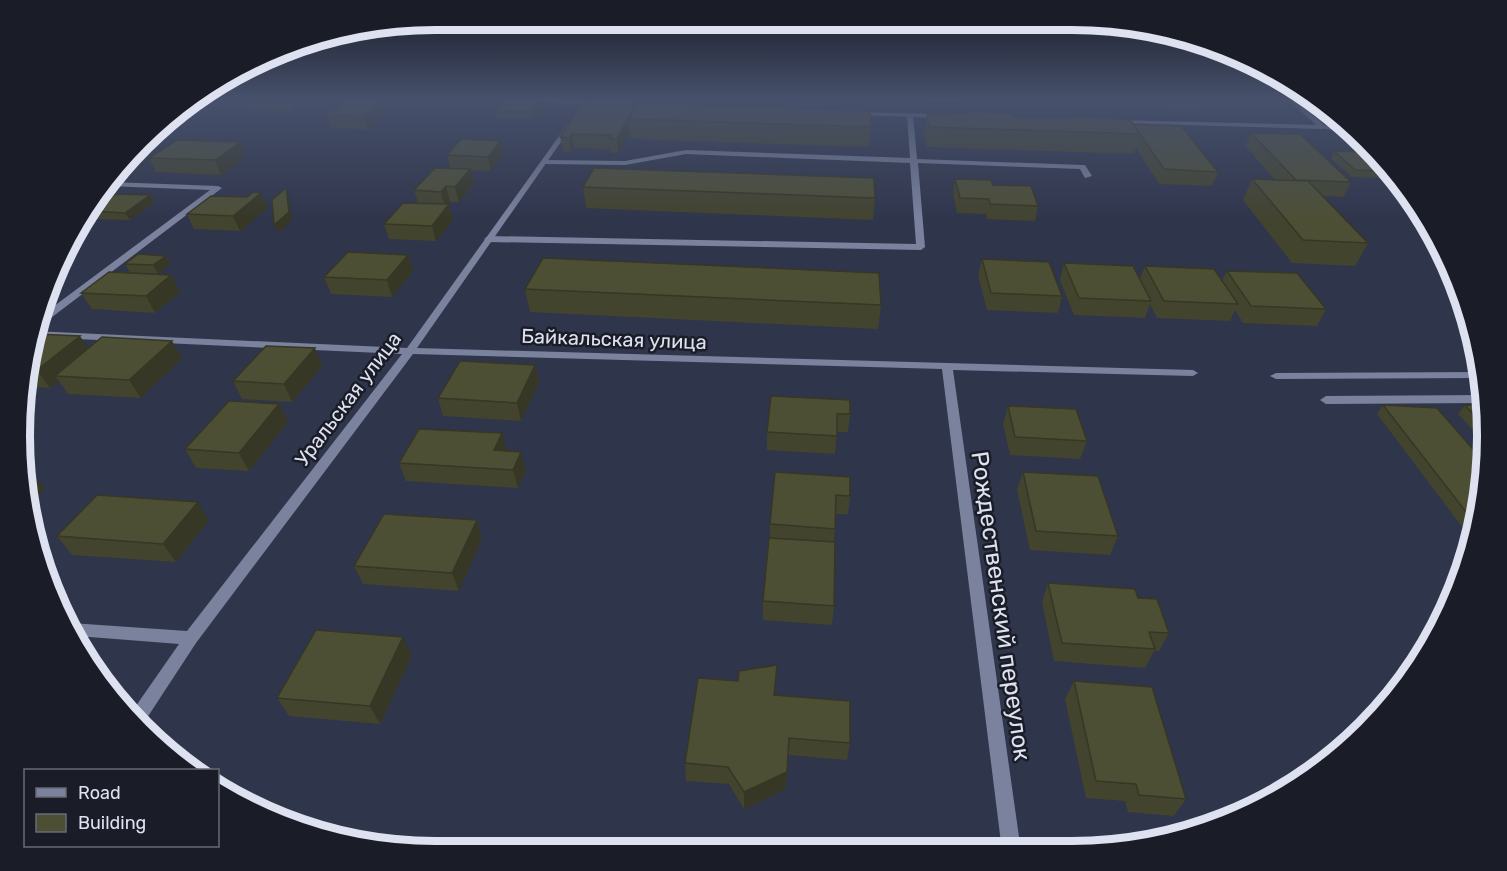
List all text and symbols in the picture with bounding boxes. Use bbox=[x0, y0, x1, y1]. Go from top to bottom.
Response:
street label: Байкальская улица bbox=[521, 324, 707, 354]
street label: Уральская улица bbox=[290, 327, 406, 471]
street label: Рождественский переулок bbox=[965, 449, 1037, 763]
legend bbox=[24, 769, 219, 847]
text: Road bbox=[78, 782, 121, 804]
text: Building bbox=[78, 812, 146, 834]

